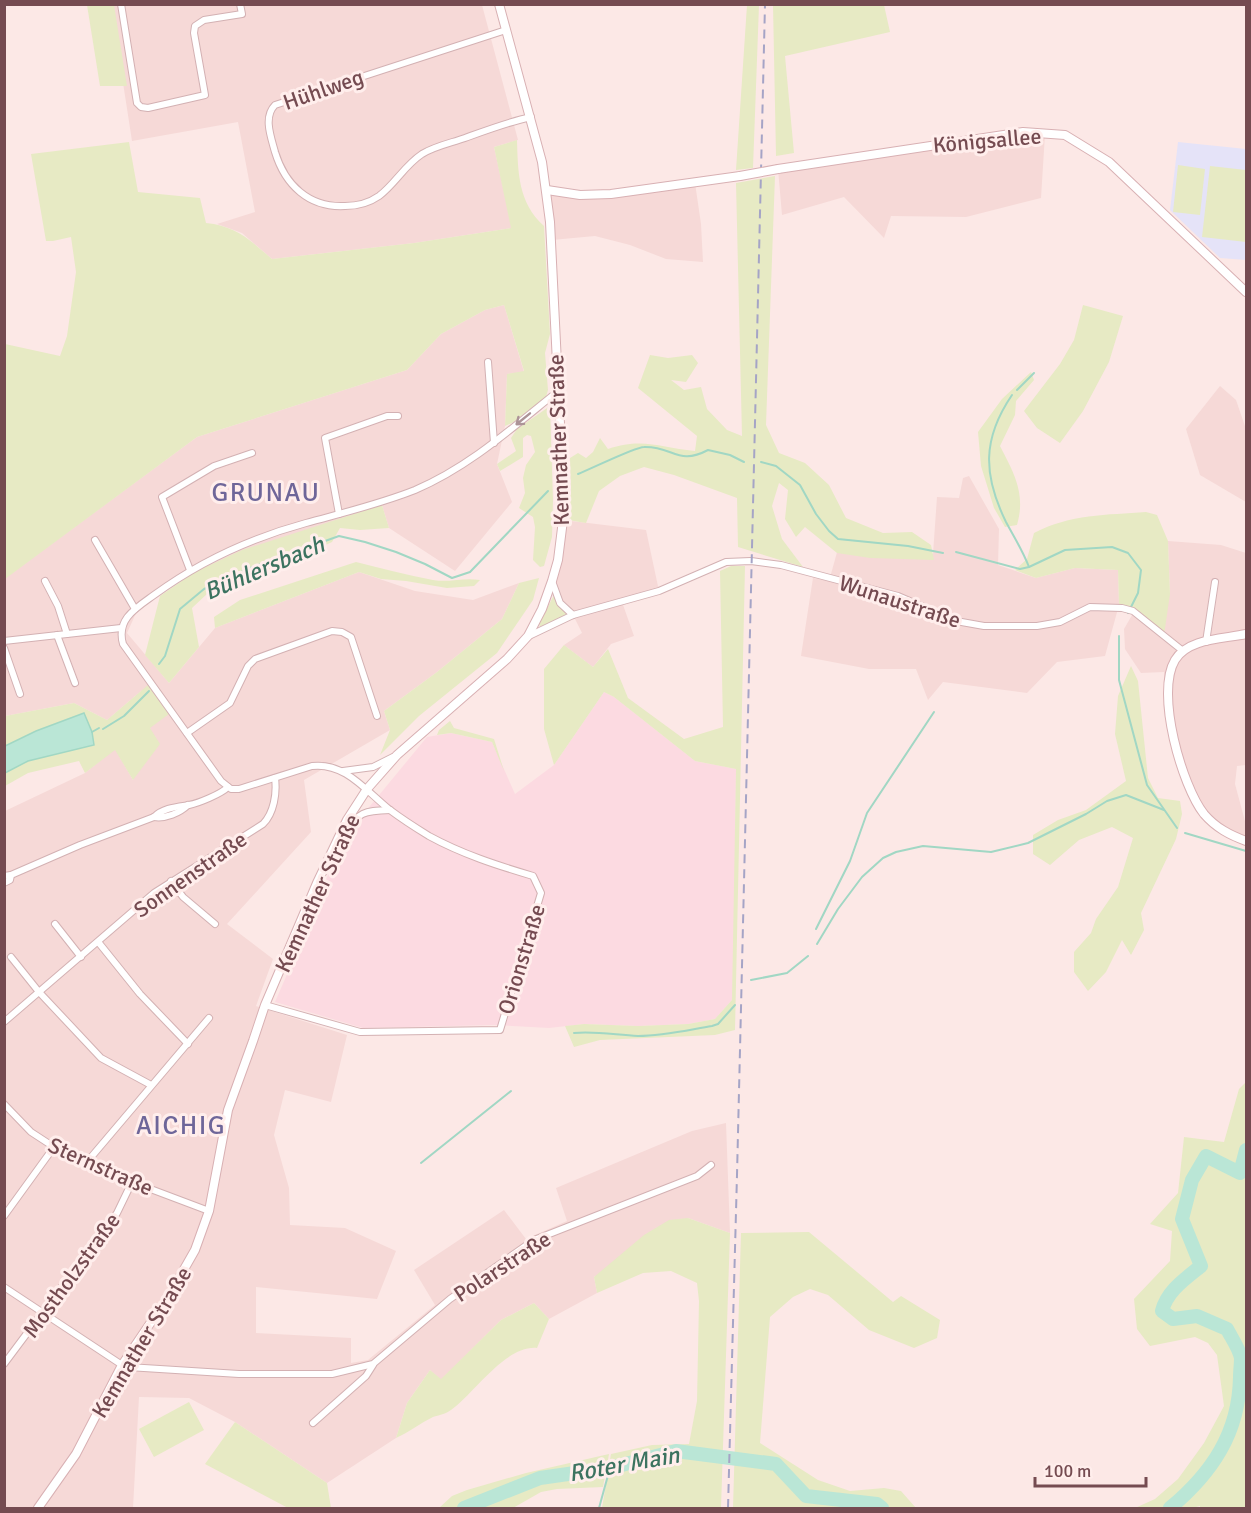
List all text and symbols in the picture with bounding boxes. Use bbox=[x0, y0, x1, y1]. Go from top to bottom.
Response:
street label: Hühlweg bbox=[279, 63, 367, 116]
street label: Königsallee bbox=[932, 122, 1043, 159]
street label: Kemnather Straße bbox=[542, 354, 575, 526]
one-way arrow bbox=[516, 413, 532, 426]
district label: GRUNAU bbox=[212, 477, 320, 509]
water label: Bühlersbach bbox=[199, 529, 330, 607]
street label: Wunaustraße bbox=[836, 569, 964, 634]
street label: Kemnather Straße bbox=[269, 810, 366, 977]
street label: Sonnenstraße bbox=[129, 826, 252, 923]
street label: Orionstraße bbox=[492, 901, 551, 1017]
district label: AICHIG bbox=[136, 1110, 226, 1142]
street label: Sternstraße bbox=[44, 1131, 157, 1202]
street label: Mostholzstraße bbox=[17, 1208, 126, 1343]
street label: Polarstraße bbox=[449, 1225, 556, 1308]
street label: Kemnather Straße bbox=[86, 1262, 197, 1423]
water label: Roter Main bbox=[566, 1439, 683, 1488]
scale bar bbox=[1035, 1450, 1146, 1488]
text: 100 m bbox=[1044, 1460, 1091, 1482]

